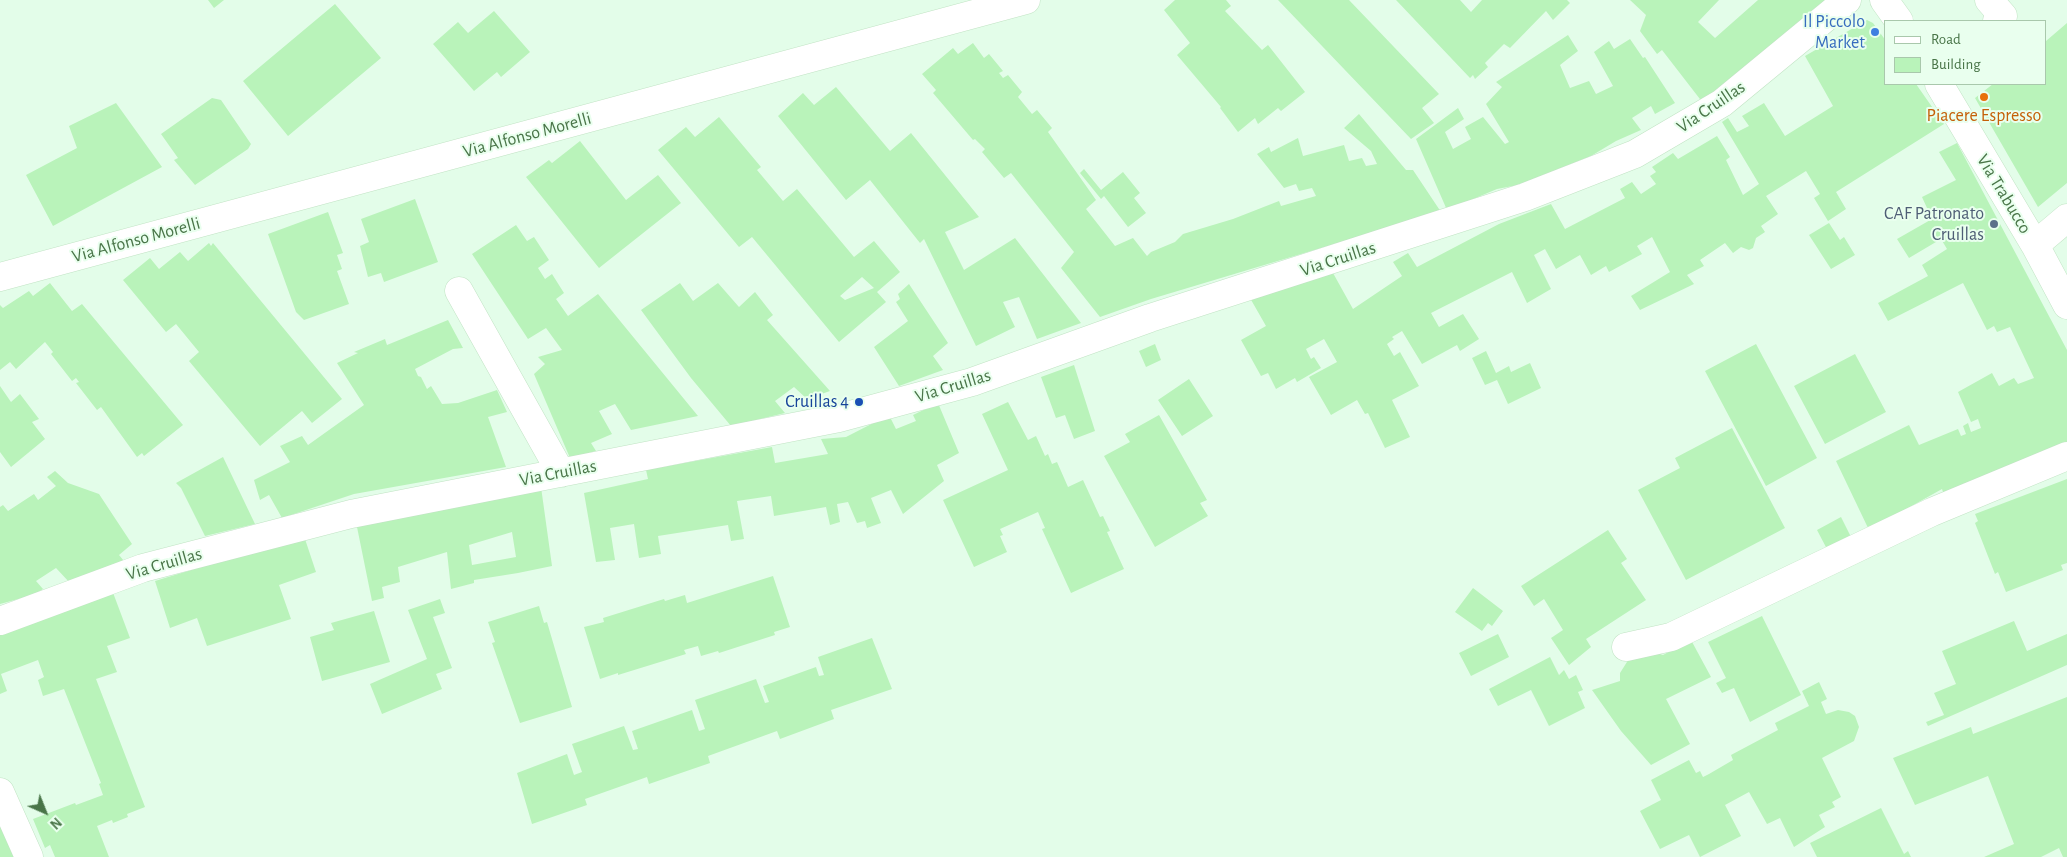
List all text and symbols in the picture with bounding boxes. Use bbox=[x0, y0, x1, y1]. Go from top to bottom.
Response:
place label: Il Piccolo Market bbox=[1803, 11, 1865, 54]
legend bbox=[1884, 20, 2047, 85]
marker: Il Piccolo Market bbox=[1869, 26, 1881, 38]
text: Road bbox=[1931, 32, 1961, 47]
text: Building bbox=[1931, 57, 1981, 72]
street label: Via Cruillas bbox=[1673, 76, 1749, 138]
marker: Piacere Espresso bbox=[1978, 91, 1990, 103]
place label: Piacere Espresso bbox=[1927, 105, 2041, 127]
street label: Via Alfonso Morelli bbox=[460, 107, 594, 163]
street label: Via Trabucco bbox=[1972, 150, 2036, 238]
place label: CAF Patronato Cruillas bbox=[1884, 203, 1984, 245]
street label: Via Alfonso Morelli bbox=[69, 212, 203, 268]
marker: CAF Patronato Cruillas bbox=[1988, 218, 2000, 230]
street label: Via Cruillas bbox=[1298, 237, 1378, 281]
street label: Via Cruillas bbox=[913, 364, 993, 408]
place label: Cruillas 4 bbox=[785, 391, 849, 413]
marker: Cruillas 4 bbox=[853, 396, 865, 408]
street label: Via Cruillas bbox=[518, 455, 598, 491]
street label: Via Cruillas bbox=[124, 543, 204, 585]
north arrow bbox=[20, 787, 70, 837]
text: N bbox=[47, 814, 64, 831]

